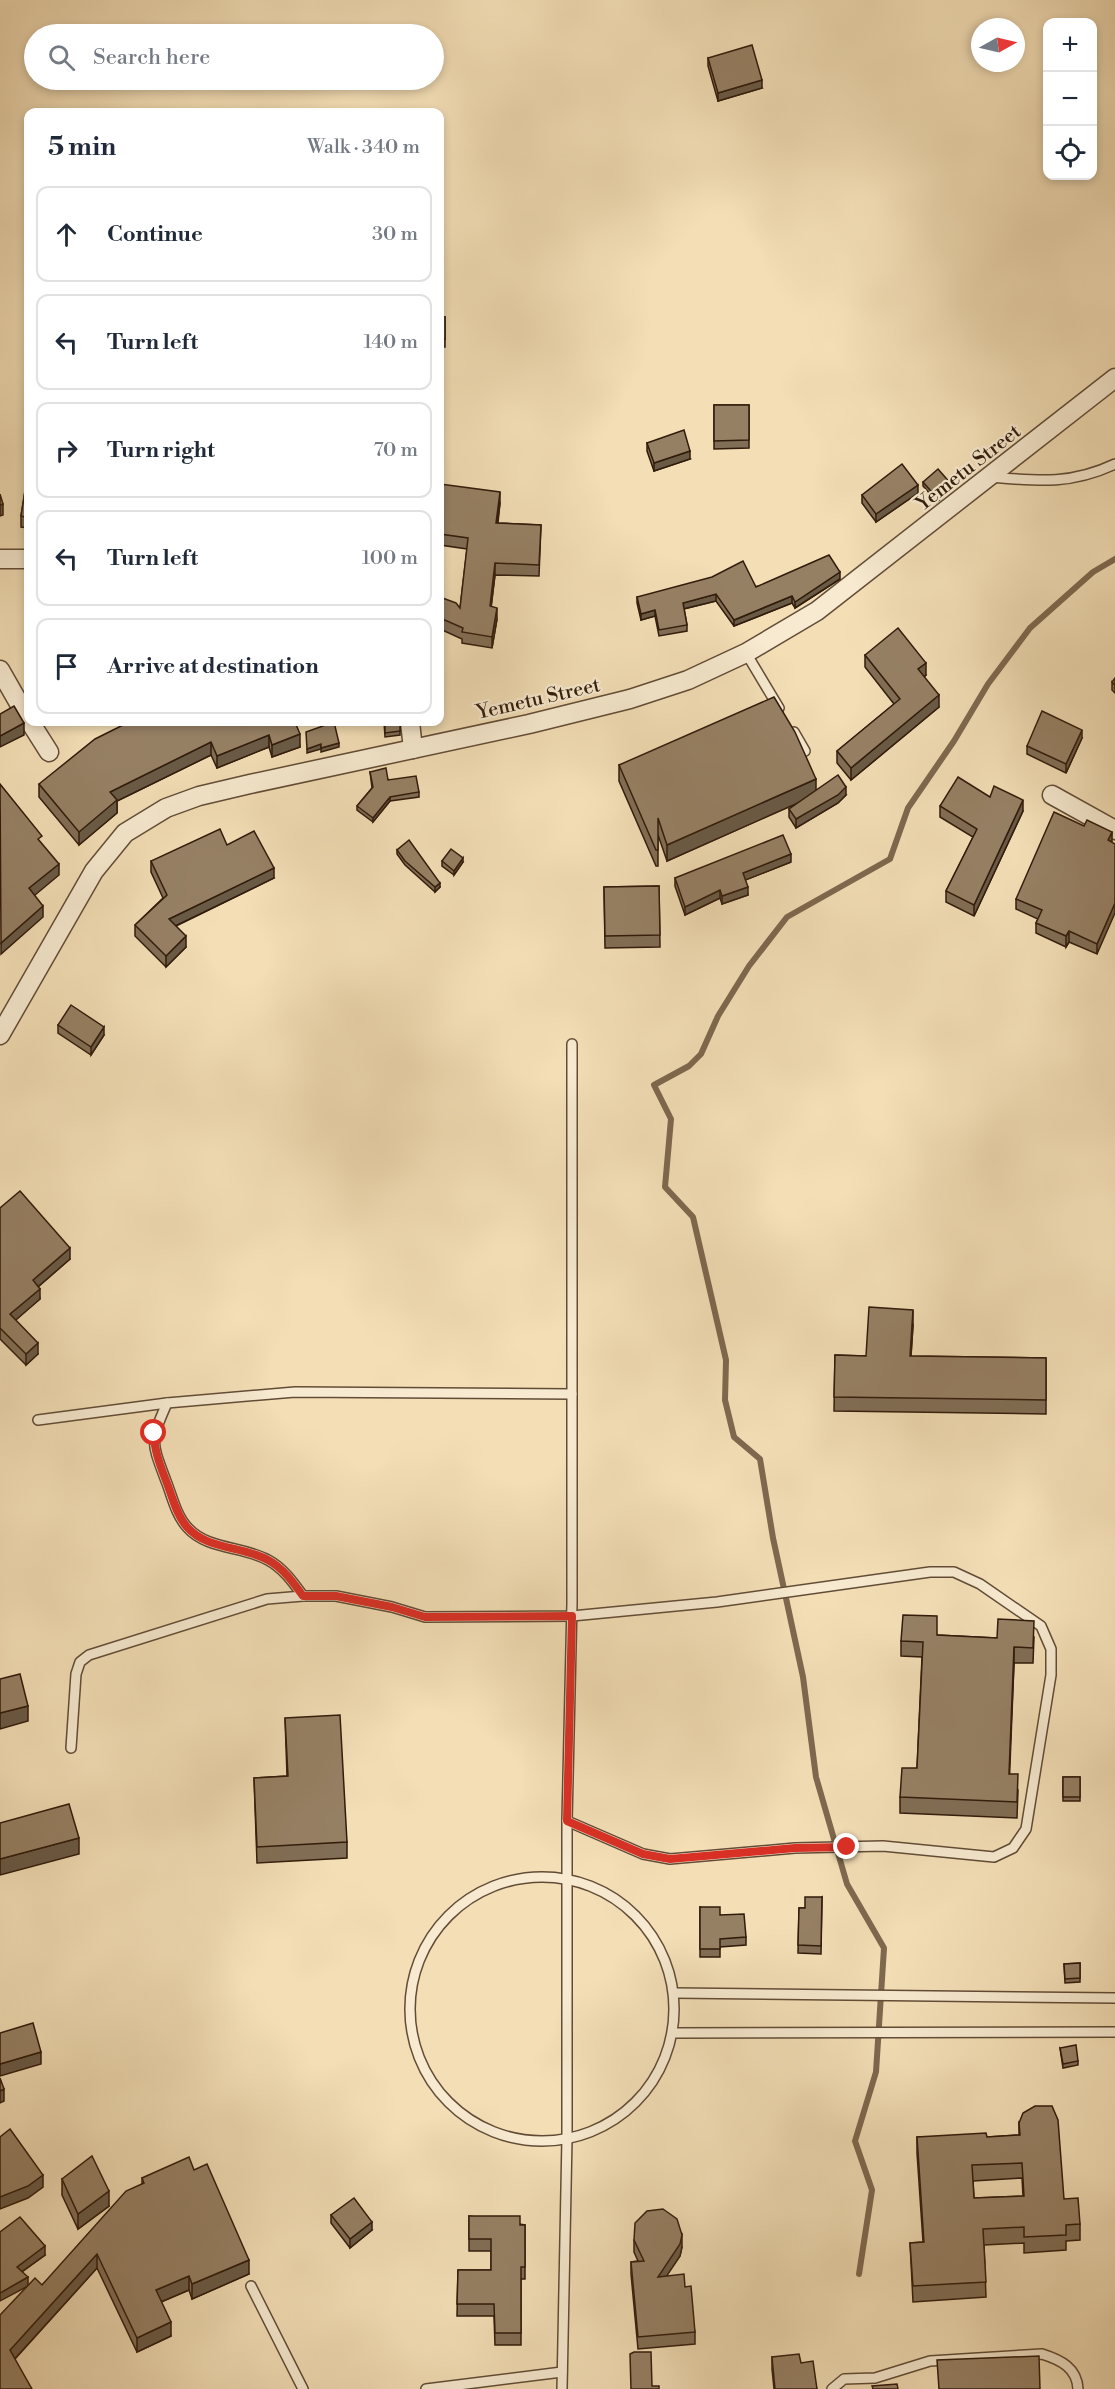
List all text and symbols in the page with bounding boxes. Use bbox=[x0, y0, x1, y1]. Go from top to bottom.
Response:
north arrow bbox=[971, 18, 1025, 72]
map controls bbox=[1043, 18, 1097, 180]
button: + bbox=[1043, 18, 1097, 72]
search box bbox=[24, 24, 444, 90]
icon: search bbox=[45, 41, 78, 74]
text: Search here bbox=[93, 44, 210, 71]
button: − bbox=[1043, 72, 1097, 126]
button: locate bbox=[1043, 126, 1097, 180]
text: 5 min bbox=[48, 131, 116, 163]
text: Walk · 340 m bbox=[307, 135, 420, 160]
icon: ahead bbox=[50, 218, 83, 251]
text: Continue bbox=[107, 221, 203, 248]
text: 30 m bbox=[372, 222, 418, 247]
icon: left bbox=[50, 326, 83, 359]
text: Turn left bbox=[107, 329, 198, 356]
text: 140 m bbox=[363, 330, 418, 355]
street label: Yemetu Street bbox=[911, 419, 1026, 518]
icon: right bbox=[50, 434, 83, 467]
text: Turn right bbox=[107, 437, 215, 464]
text: 70 m bbox=[374, 438, 418, 463]
icon: left bbox=[50, 542, 83, 575]
text: Turn left bbox=[107, 545, 198, 572]
text: 100 m bbox=[362, 546, 418, 571]
icon: arrive bbox=[50, 650, 83, 683]
text: Arrive at destination bbox=[107, 653, 319, 680]
street label: Yemetu Street bbox=[473, 673, 603, 726]
route start bbox=[140, 1419, 166, 1445]
route end bbox=[833, 1833, 859, 1859]

